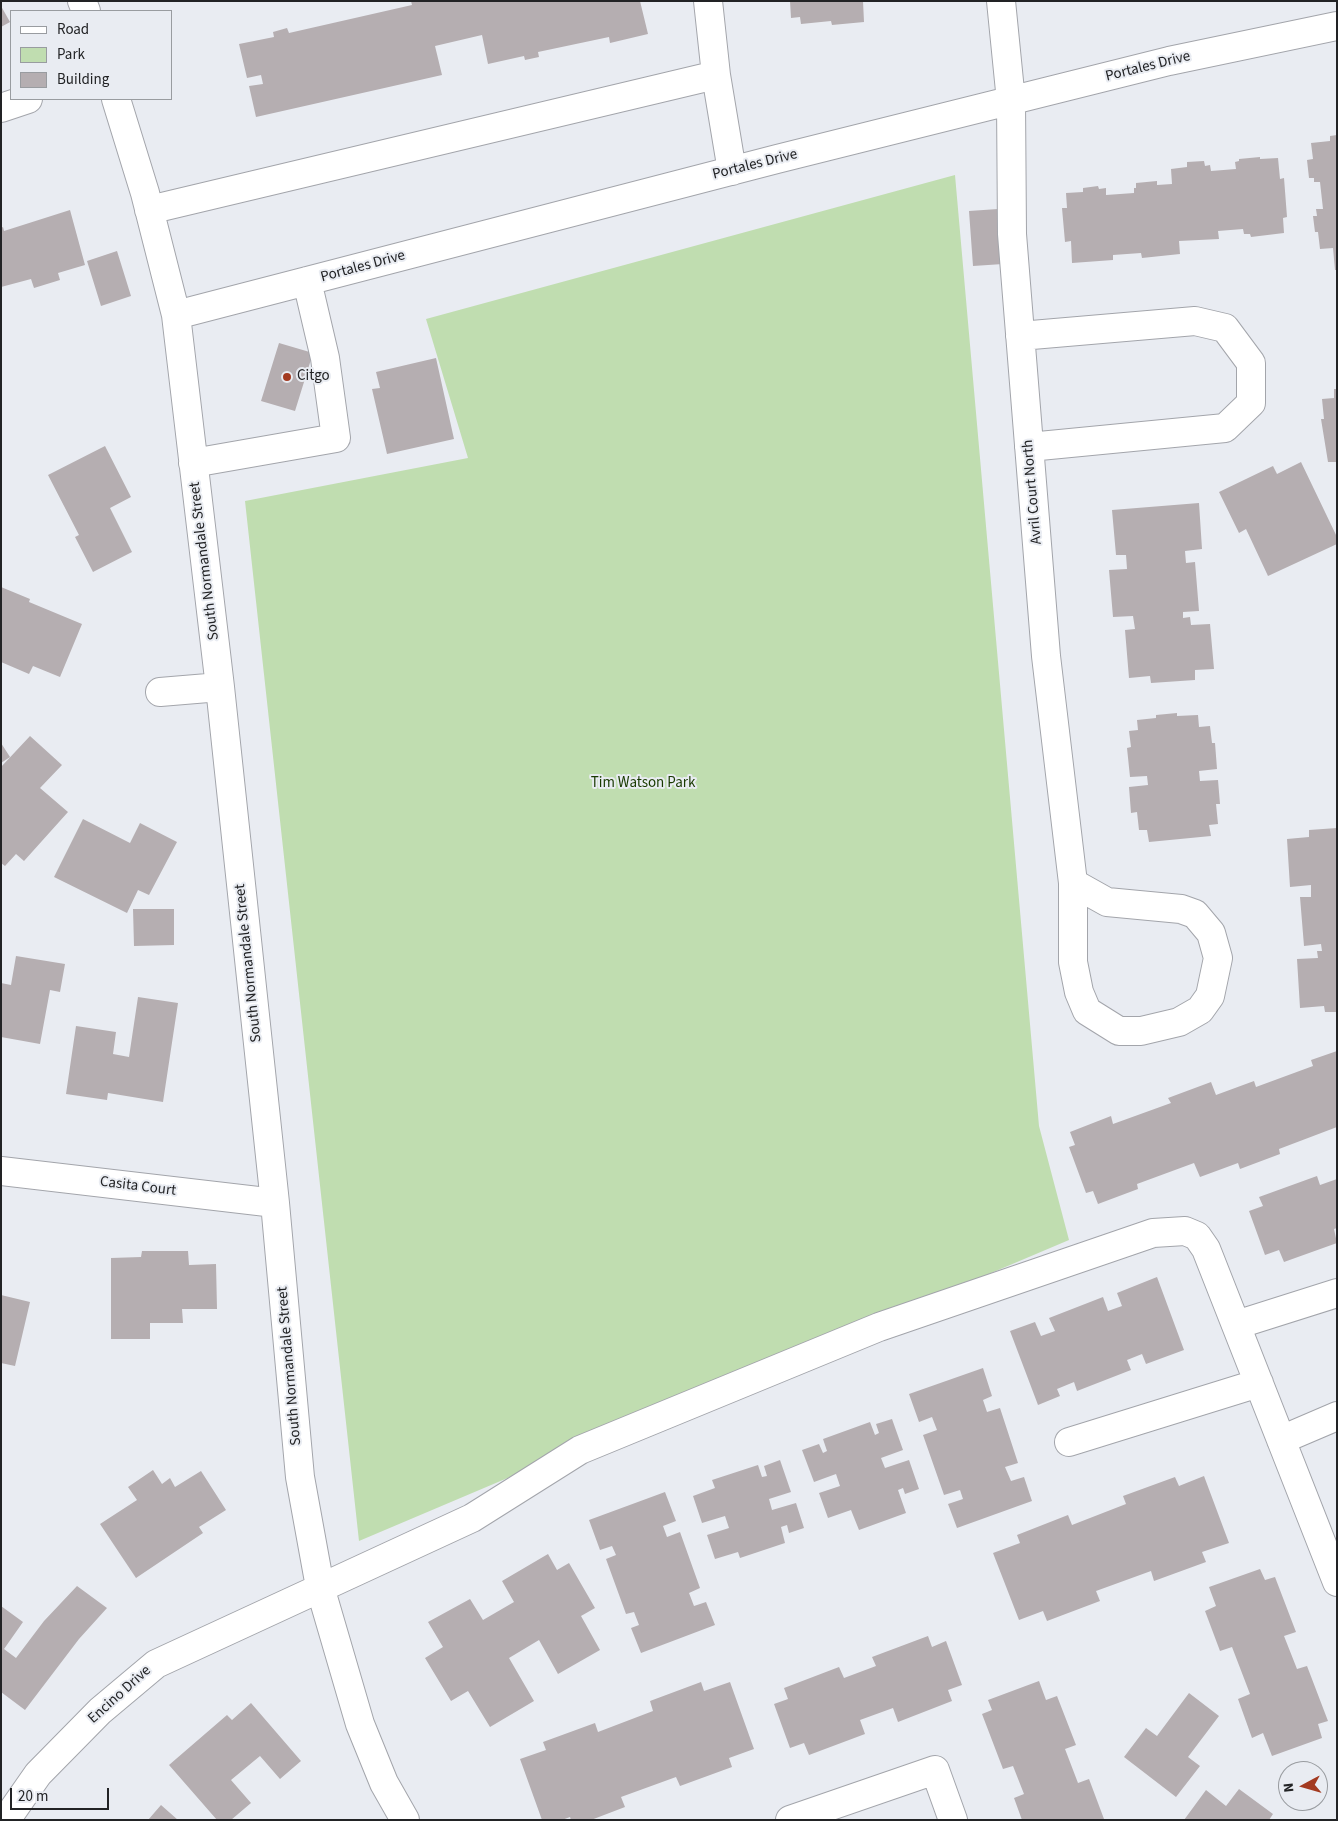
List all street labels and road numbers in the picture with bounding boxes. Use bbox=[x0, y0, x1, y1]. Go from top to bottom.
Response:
street label: Portales Drive bbox=[1104, 48, 1192, 86]
street label: Portales Drive bbox=[711, 146, 799, 184]
street label: Portales Drive bbox=[319, 247, 407, 287]
street label: Avril Court North bbox=[1019, 439, 1047, 545]
street label: South Normandale Street bbox=[186, 481, 224, 641]
street label: South Normandale Street bbox=[232, 883, 266, 1043]
street label: Casita Court bbox=[99, 1173, 177, 1201]
street label: South Normandale Street bbox=[274, 1286, 306, 1446]
street label: Encino Drive bbox=[85, 1662, 155, 1728]

